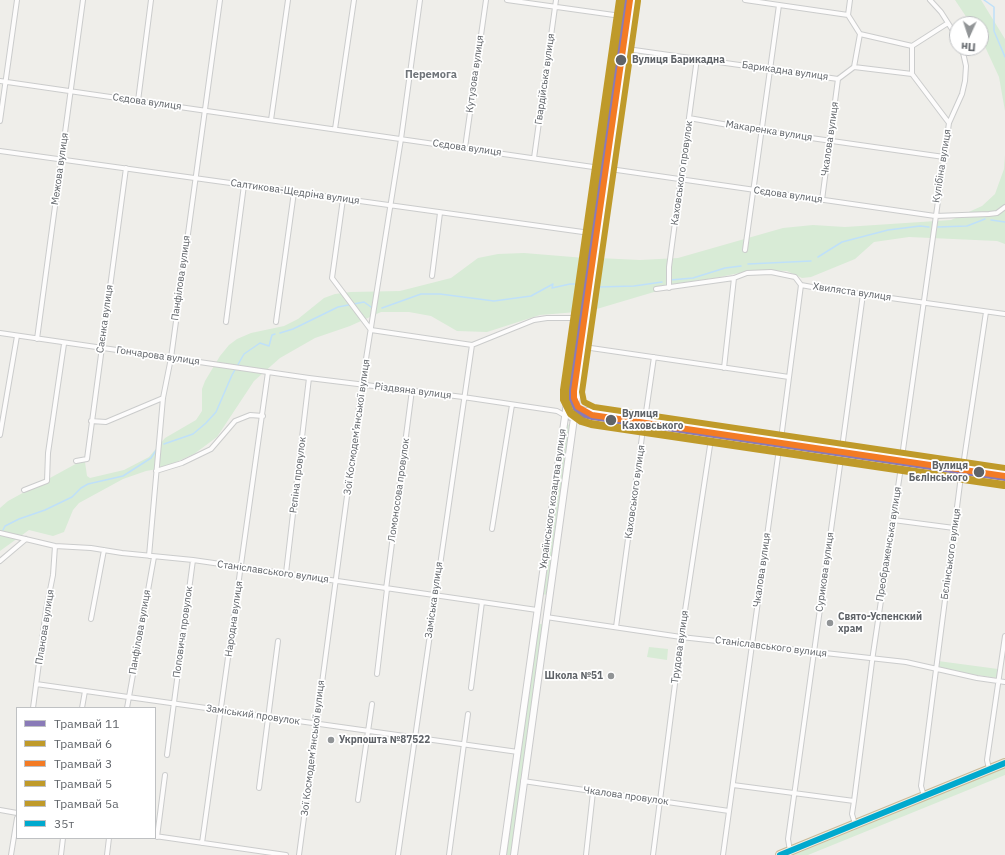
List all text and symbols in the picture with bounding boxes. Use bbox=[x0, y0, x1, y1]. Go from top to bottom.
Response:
north arrow bbox=[949, 16, 989, 56]
street label: Гвардійська вулиця bbox=[533, 33, 557, 125]
street label: Кутузова вулиця bbox=[464, 34, 486, 114]
text: Пн bbox=[961, 40, 976, 54]
marker: Вулиця Барикадна bbox=[614, 53, 628, 67]
place label: Вулиця Барикадна bbox=[632, 54, 725, 66]
street label: Барикадна вулиця bbox=[741, 59, 829, 83]
district label: Перемога bbox=[405, 68, 457, 82]
street label: Сєдова вулиця bbox=[112, 91, 182, 113]
street label: Чкалова вулиця bbox=[819, 101, 841, 177]
street label: Макаренка вулиця bbox=[725, 118, 813, 144]
street label: Каховського провулок bbox=[669, 120, 695, 226]
street label: Кулібіна вулиця bbox=[930, 128, 954, 204]
street label: Межова вулиця bbox=[49, 132, 71, 206]
street label: Сєдова вулиця bbox=[432, 137, 502, 159]
street label: Салтикова-Щедріна вулиця bbox=[230, 177, 360, 207]
street label: Сєдова вулиця bbox=[753, 184, 823, 206]
street label: Панфілова вулиця bbox=[169, 235, 193, 321]
street label: Хвиляста вулиця bbox=[812, 281, 892, 303]
street label: Саєнка вулиця bbox=[94, 284, 116, 354]
street label: Гончарова вулиця bbox=[116, 344, 200, 368]
street label: Зої Космодем’янської вулиця bbox=[342, 358, 372, 496]
street label: Різдвяна вулиця bbox=[374, 380, 452, 402]
place label: Вулиця Каховського bbox=[622, 408, 683, 432]
marker: Вулиця Каховського bbox=[604, 413, 618, 427]
street label: Українського козацтва вулиця bbox=[537, 428, 569, 570]
street label: Рєпіна провулок bbox=[287, 436, 309, 514]
street label: Ломоносова провулок bbox=[386, 437, 412, 543]
street label: Каховського вулиця bbox=[622, 444, 648, 540]
place label: Вулиця Бєлінського bbox=[909, 460, 968, 484]
marker: Вулиця Бєлінського bbox=[972, 465, 986, 479]
street label: Преображенська вулиця bbox=[874, 486, 904, 602]
street label: Бєлінського вулиця bbox=[939, 508, 963, 600]
street label: Сурикова вулиця bbox=[813, 531, 837, 613]
street label: Чкалова вулиця bbox=[751, 532, 773, 608]
street label: Станіславського вулиця bbox=[216, 558, 330, 586]
street label: Заміська вулиця bbox=[423, 561, 445, 639]
street label: Народна вулиця bbox=[223, 580, 245, 658]
street label: Поповича провулок bbox=[171, 585, 195, 679]
street label: Планова вулиця bbox=[33, 589, 57, 665]
street label: Панфілова вулиця bbox=[127, 589, 153, 675]
street label: Трудова вулиця bbox=[669, 610, 691, 684]
place label: Свято-Успенский храм bbox=[838, 611, 922, 634]
marker: Свято-Успенский храм bbox=[825, 618, 835, 628]
street label: Станіславського вулиця bbox=[714, 634, 828, 660]
place label: Школа №51 bbox=[545, 670, 603, 682]
marker: Школа №51 bbox=[606, 671, 616, 681]
street label: Зої Космодем’янської вулиця bbox=[299, 679, 327, 817]
street label: Заміський провулок bbox=[205, 702, 301, 728]
legend bbox=[16, 707, 156, 839]
text: Трамвай 11 bbox=[54, 716, 119, 731]
place label: Укрпошта №87522 bbox=[339, 734, 430, 746]
marker: Укрпошта №87522 bbox=[326, 735, 336, 745]
text: Трамвай 6 bbox=[54, 736, 112, 751]
text: Трамвай 3 bbox=[54, 756, 112, 771]
text: Трамвай 5 bbox=[54, 776, 112, 791]
street label: Чкалова провулок bbox=[583, 784, 669, 808]
text: Трамвай 5а bbox=[54, 796, 119, 811]
text: 35т bbox=[54, 816, 74, 831]

